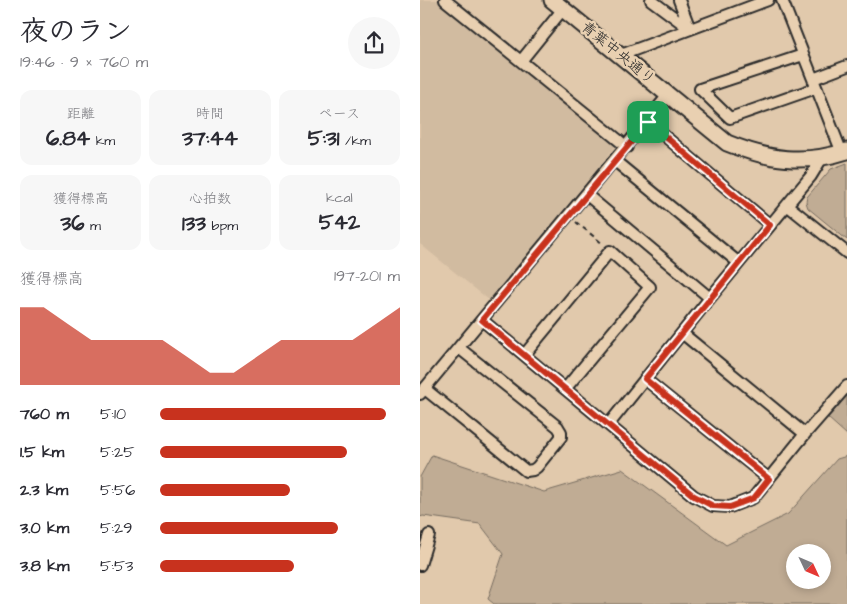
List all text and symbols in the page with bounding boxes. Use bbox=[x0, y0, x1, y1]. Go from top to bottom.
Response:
text: 夜のラン bbox=[20, 12, 132, 51]
button: share bbox=[348, 17, 400, 69]
street label: 青葉中央通り bbox=[576, 17, 660, 89]
text: 19:46 · 9 × 760 m bbox=[20, 51, 148, 73]
pin bbox=[627, 101, 669, 143]
text: 距離 bbox=[67, 104, 95, 124]
text: 時間 bbox=[196, 104, 224, 124]
text: ペース bbox=[319, 104, 360, 124]
icon: arrive bbox=[634, 108, 662, 136]
text: 6.84 bbox=[46, 124, 90, 153]
text: 37:44 bbox=[182, 124, 238, 153]
text: 5:31 bbox=[308, 124, 339, 153]
text: km bbox=[90, 131, 115, 151]
text: /km bbox=[339, 131, 371, 151]
text: kcal bbox=[326, 188, 353, 208]
text: 獲得標高 bbox=[53, 189, 109, 209]
text: 心拍数 bbox=[189, 189, 231, 209]
text: 542 bbox=[319, 208, 360, 237]
text: 36 bbox=[60, 209, 84, 238]
text: 133 bbox=[182, 209, 206, 238]
text: m bbox=[84, 216, 101, 236]
text: bpm bbox=[206, 216, 238, 236]
text: 197–201 m bbox=[334, 265, 400, 287]
text: 獲得標高 bbox=[20, 268, 84, 290]
text: 760 m bbox=[20, 403, 69, 425]
text: 5:10 bbox=[100, 403, 126, 425]
text: 1.5 km bbox=[20, 441, 64, 463]
text: 5:25 bbox=[100, 441, 134, 463]
text: 2.3 km bbox=[20, 479, 68, 501]
text: 5:56 bbox=[100, 479, 135, 501]
text: 3.0 km bbox=[20, 517, 69, 539]
text: 5:29 bbox=[100, 517, 132, 539]
north arrow bbox=[786, 544, 831, 589]
map controls bbox=[786, 544, 831, 589]
text: 3.8 km bbox=[20, 555, 69, 577]
text: 5:53 bbox=[100, 555, 133, 577]

